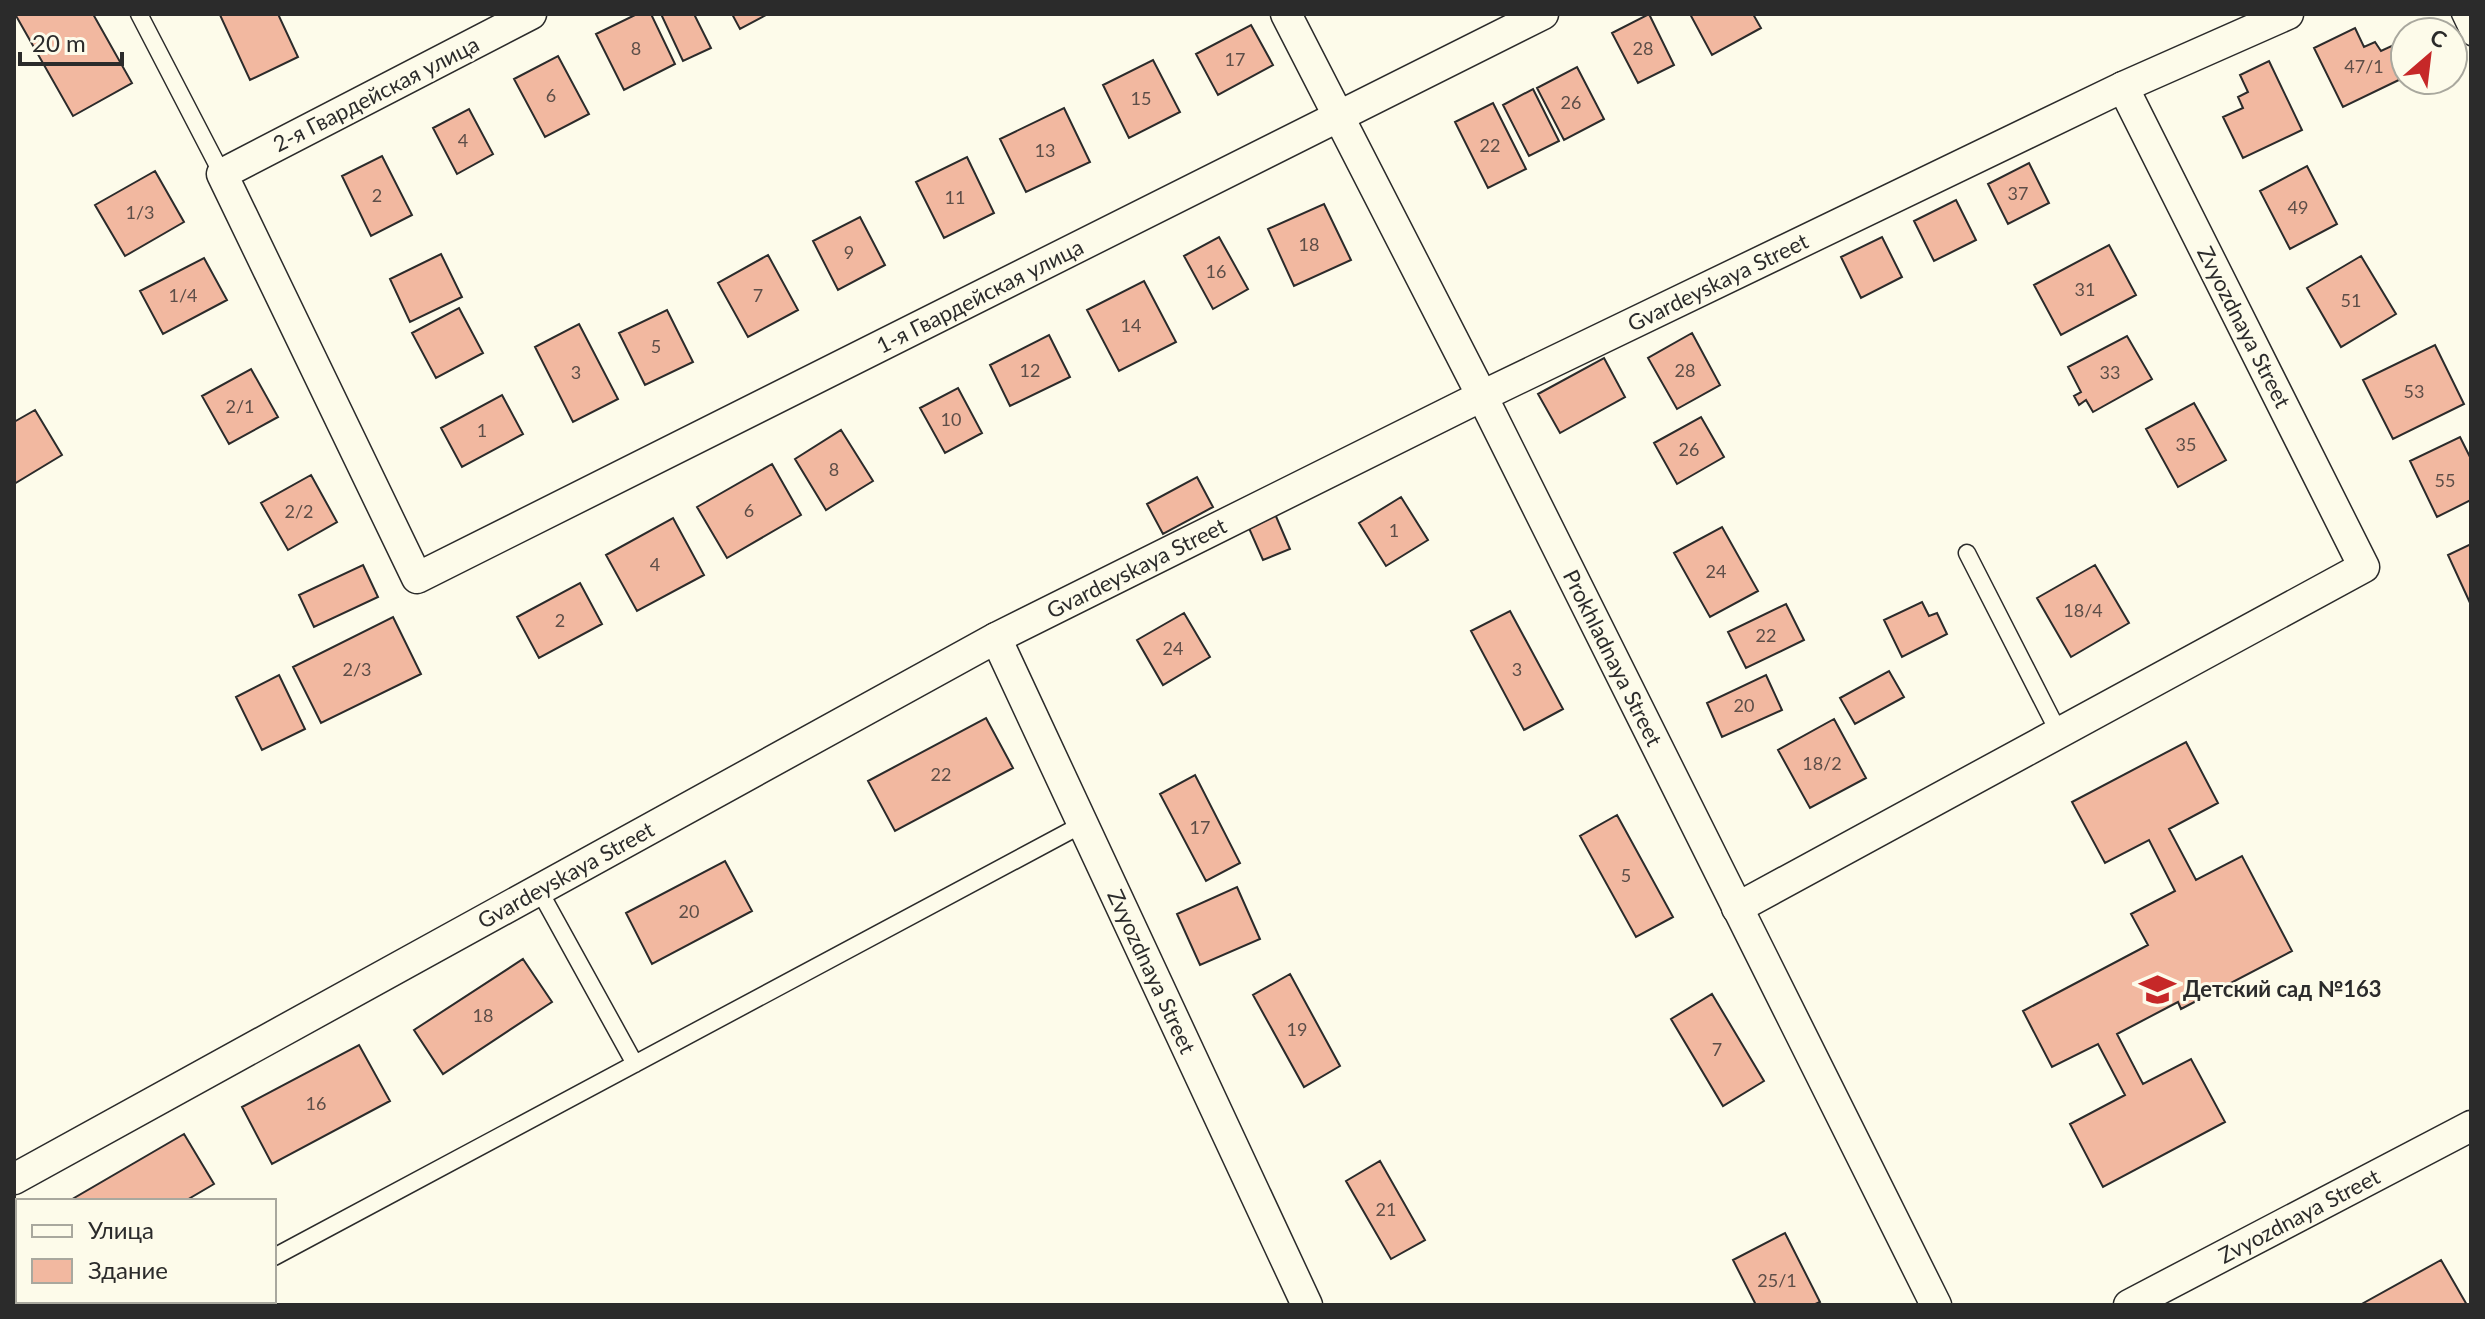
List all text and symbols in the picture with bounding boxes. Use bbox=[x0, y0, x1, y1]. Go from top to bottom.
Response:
scale bar bbox=[20, 16, 122, 66]
north arrow bbox=[2389, 16, 2469, 96]
text: С bbox=[2426, 23, 2452, 53]
text: 20 m bbox=[32, 28, 86, 57]
street label: 2-я Гвардейская улица bbox=[268, 30, 483, 157]
house number: 8 bbox=[631, 37, 641, 59]
house number: 28 bbox=[1633, 37, 1653, 59]
house number: 17 bbox=[1225, 48, 1245, 70]
house number: 47/1 bbox=[2344, 55, 2384, 77]
house number: 6 bbox=[546, 84, 556, 106]
house number: 15 bbox=[1131, 87, 1151, 109]
house number: 26 bbox=[1561, 91, 1581, 113]
house number: 4 bbox=[458, 129, 468, 151]
house number: 22 bbox=[1480, 134, 1500, 156]
house number: 13 bbox=[1035, 139, 1055, 161]
house number: 37 bbox=[2008, 182, 2028, 204]
house number: 2 bbox=[372, 184, 382, 206]
house number: 11 bbox=[945, 186, 965, 208]
house number: 49 bbox=[2288, 196, 2308, 218]
house number: 1/3 bbox=[125, 201, 155, 223]
street label: Gvardeyskaya Street bbox=[1623, 227, 1813, 337]
street label: 1-я Гвардейская улица bbox=[872, 233, 1087, 359]
house number: 18 bbox=[1299, 233, 1319, 255]
house number: 9 bbox=[844, 241, 854, 263]
street label: Zvyozdnaya Street bbox=[2192, 241, 2297, 412]
house number: 16 bbox=[1206, 260, 1226, 282]
house number: 31 bbox=[2075, 278, 2095, 300]
house number: 1/4 bbox=[168, 284, 198, 306]
house number: 7 bbox=[753, 284, 763, 306]
house number: 51 bbox=[2341, 289, 2361, 311]
house number: 14 bbox=[1121, 314, 1141, 336]
house number: 5 bbox=[651, 335, 661, 357]
house number: 12 bbox=[1020, 359, 1040, 381]
house number: 28 bbox=[1675, 359, 1695, 381]
house number: 3 bbox=[571, 361, 581, 383]
house number: 33 bbox=[2100, 361, 2120, 383]
house number: 53 bbox=[2404, 380, 2424, 402]
house number: 2/1 bbox=[225, 395, 255, 417]
house number: 10 bbox=[941, 408, 961, 430]
house number: 1 bbox=[477, 419, 487, 441]
house number: 35 bbox=[2176, 433, 2196, 455]
house number: 26 bbox=[1679, 438, 1699, 460]
house number: 8 bbox=[829, 458, 839, 480]
house number: 55 bbox=[2435, 469, 2455, 491]
house number: 6 bbox=[744, 499, 754, 521]
house number: 2/2 bbox=[284, 500, 314, 522]
street label: Gvardeyskaya Street bbox=[1042, 512, 1231, 624]
house number: 1 bbox=[1389, 519, 1399, 541]
house number: 4 bbox=[650, 553, 660, 575]
house number: 24 bbox=[1706, 560, 1726, 582]
street label: Prokhladnaya Street bbox=[1558, 565, 1669, 750]
house number: 18/4 bbox=[2063, 599, 2103, 621]
house number: 2 bbox=[555, 609, 565, 631]
house number: 22 bbox=[1756, 624, 1776, 646]
house number: 24 bbox=[1163, 637, 1183, 659]
house number: 2/3 bbox=[342, 658, 372, 680]
house number: 3 bbox=[1512, 658, 1522, 680]
house number: 20 bbox=[1734, 694, 1754, 716]
house number: 18/2 bbox=[1802, 752, 1842, 774]
house number: 22 bbox=[931, 763, 951, 785]
street label: Gvardeyskaya Street bbox=[473, 815, 659, 934]
house number: 17 bbox=[1190, 816, 1210, 838]
house number: 5 bbox=[1621, 864, 1631, 886]
street label: Zvyozdnaya Street bbox=[1102, 885, 1202, 1058]
house number: 20 bbox=[679, 900, 699, 922]
school or university icon: Детский cад №163 bbox=[2138, 970, 2176, 1008]
place label: Детский cад №163 bbox=[2183, 975, 2382, 1002]
house number: 18 bbox=[473, 1004, 493, 1026]
house number: 19 bbox=[1287, 1018, 1307, 1040]
house number: 7 bbox=[1712, 1038, 1722, 1060]
house number: 16 bbox=[306, 1092, 326, 1114]
street label: Zvyozdnaya Street bbox=[2214, 1162, 2384, 1269]
house number: 21 bbox=[1376, 1198, 1396, 1220]
legend bbox=[16, 1199, 276, 1303]
text: Улица bbox=[88, 1215, 154, 1244]
text: Здание bbox=[88, 1255, 168, 1284]
house number: 25/1 bbox=[1757, 1269, 1797, 1291]

